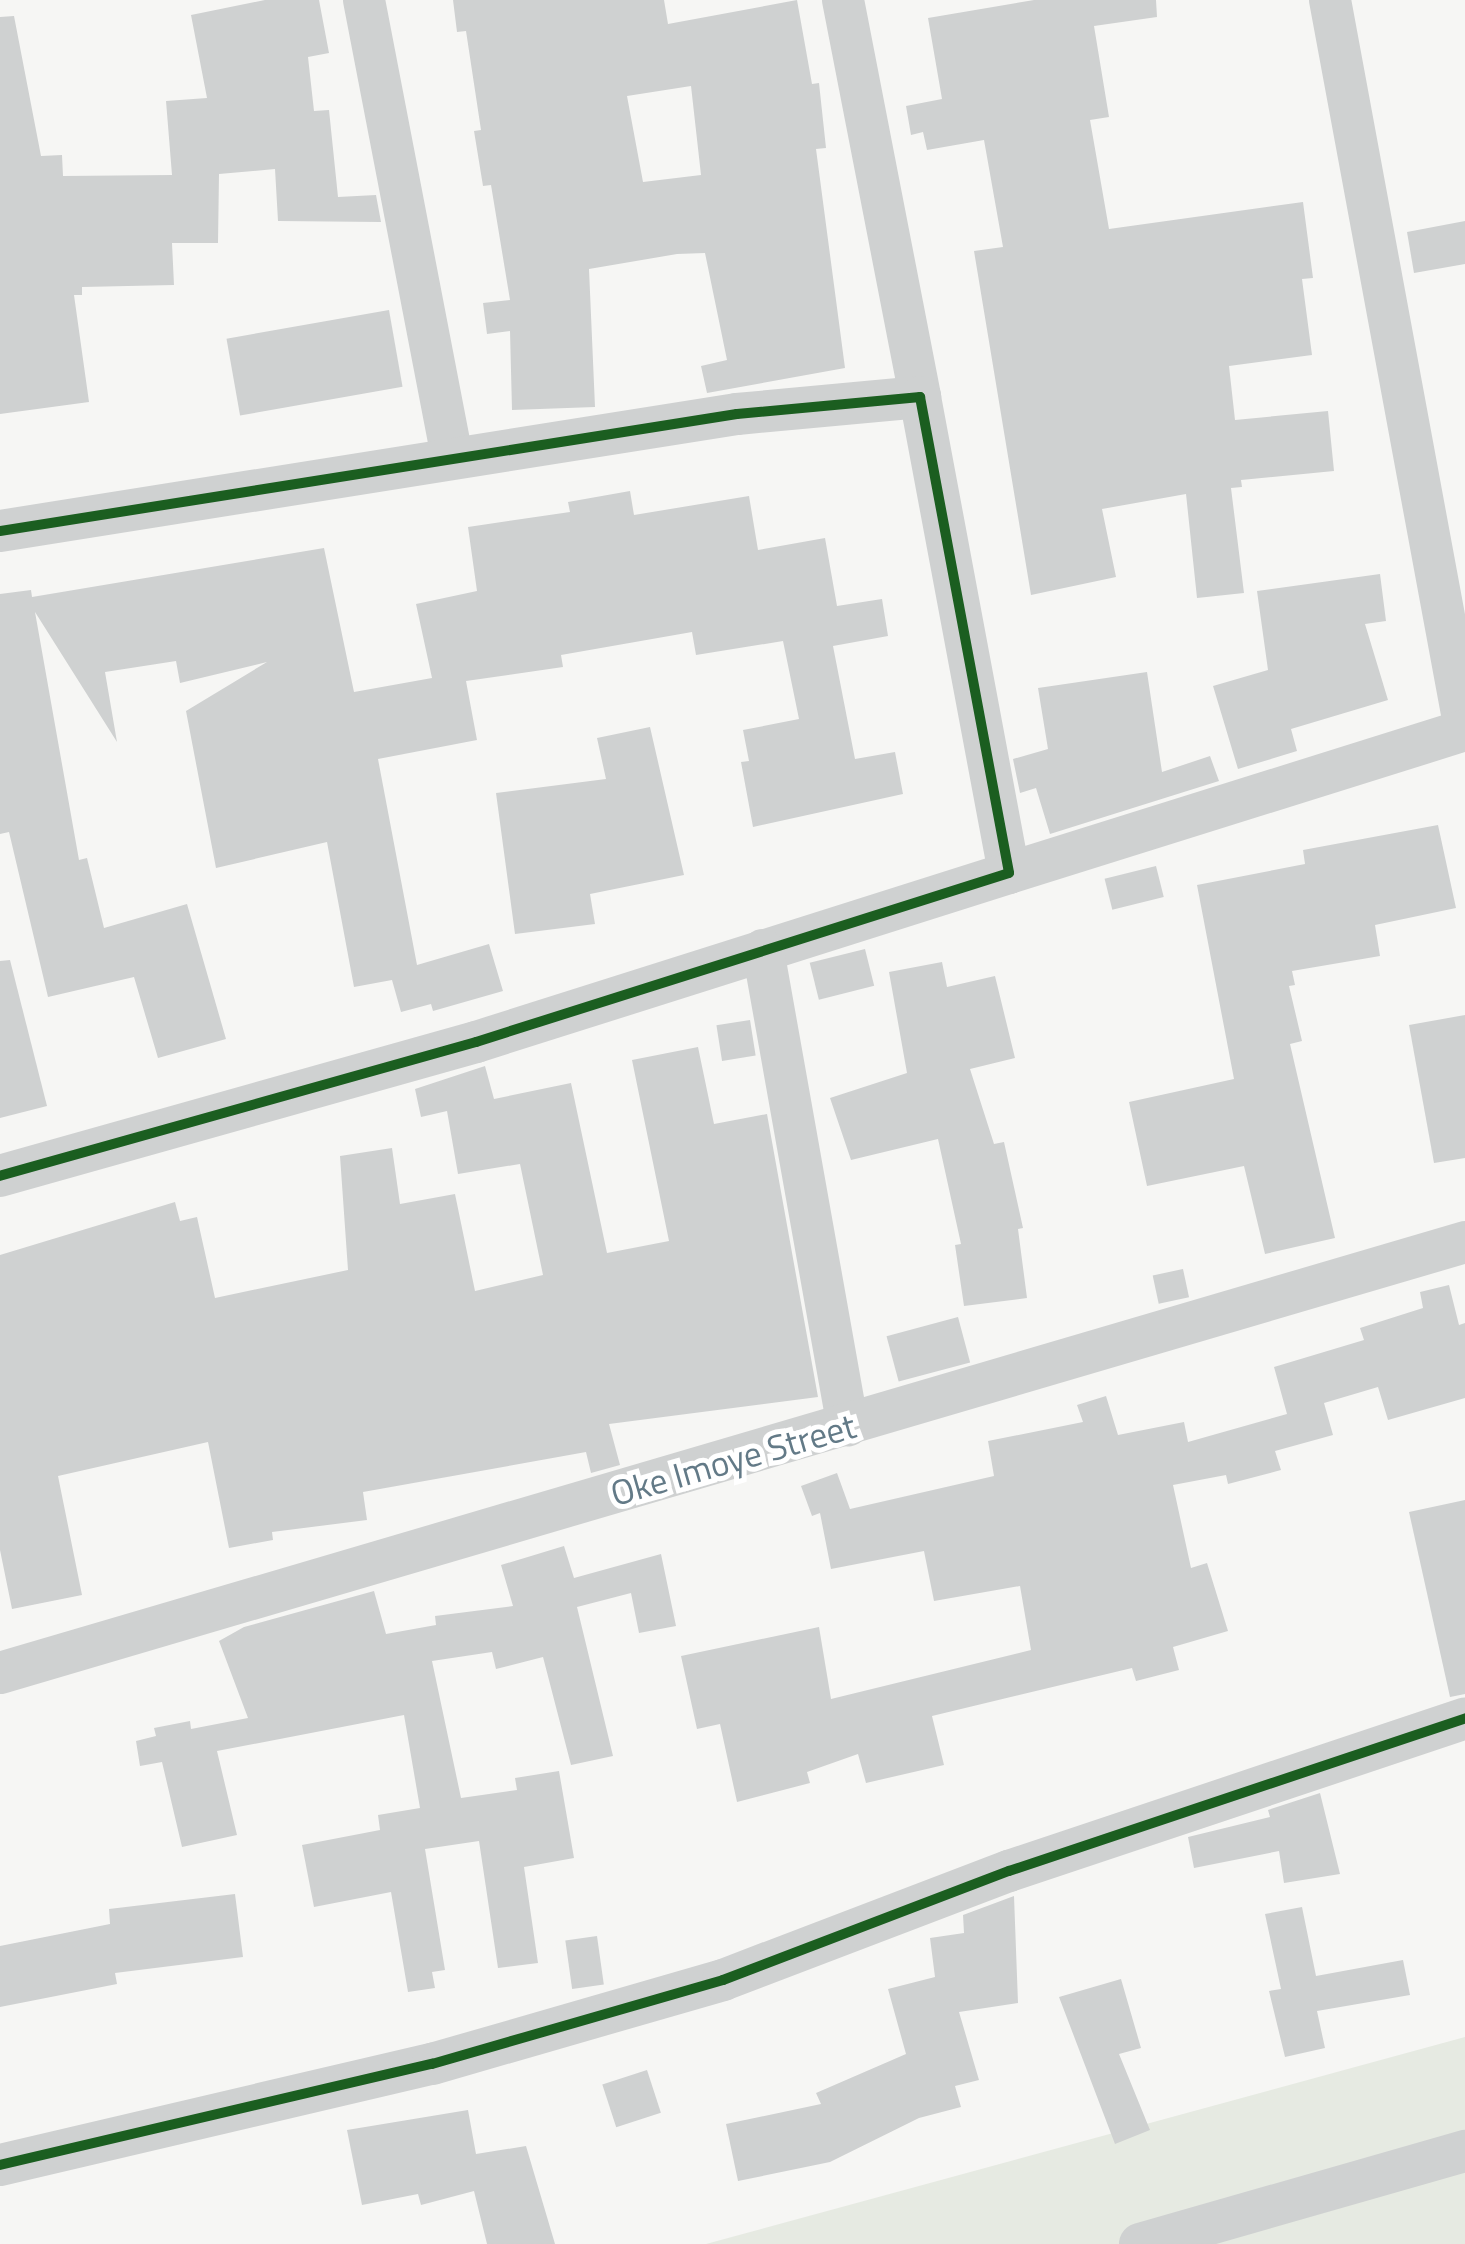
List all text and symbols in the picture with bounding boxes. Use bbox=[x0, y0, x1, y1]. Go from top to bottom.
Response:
street label: Oke Imoye Street bbox=[606, 1404, 860, 1514]

